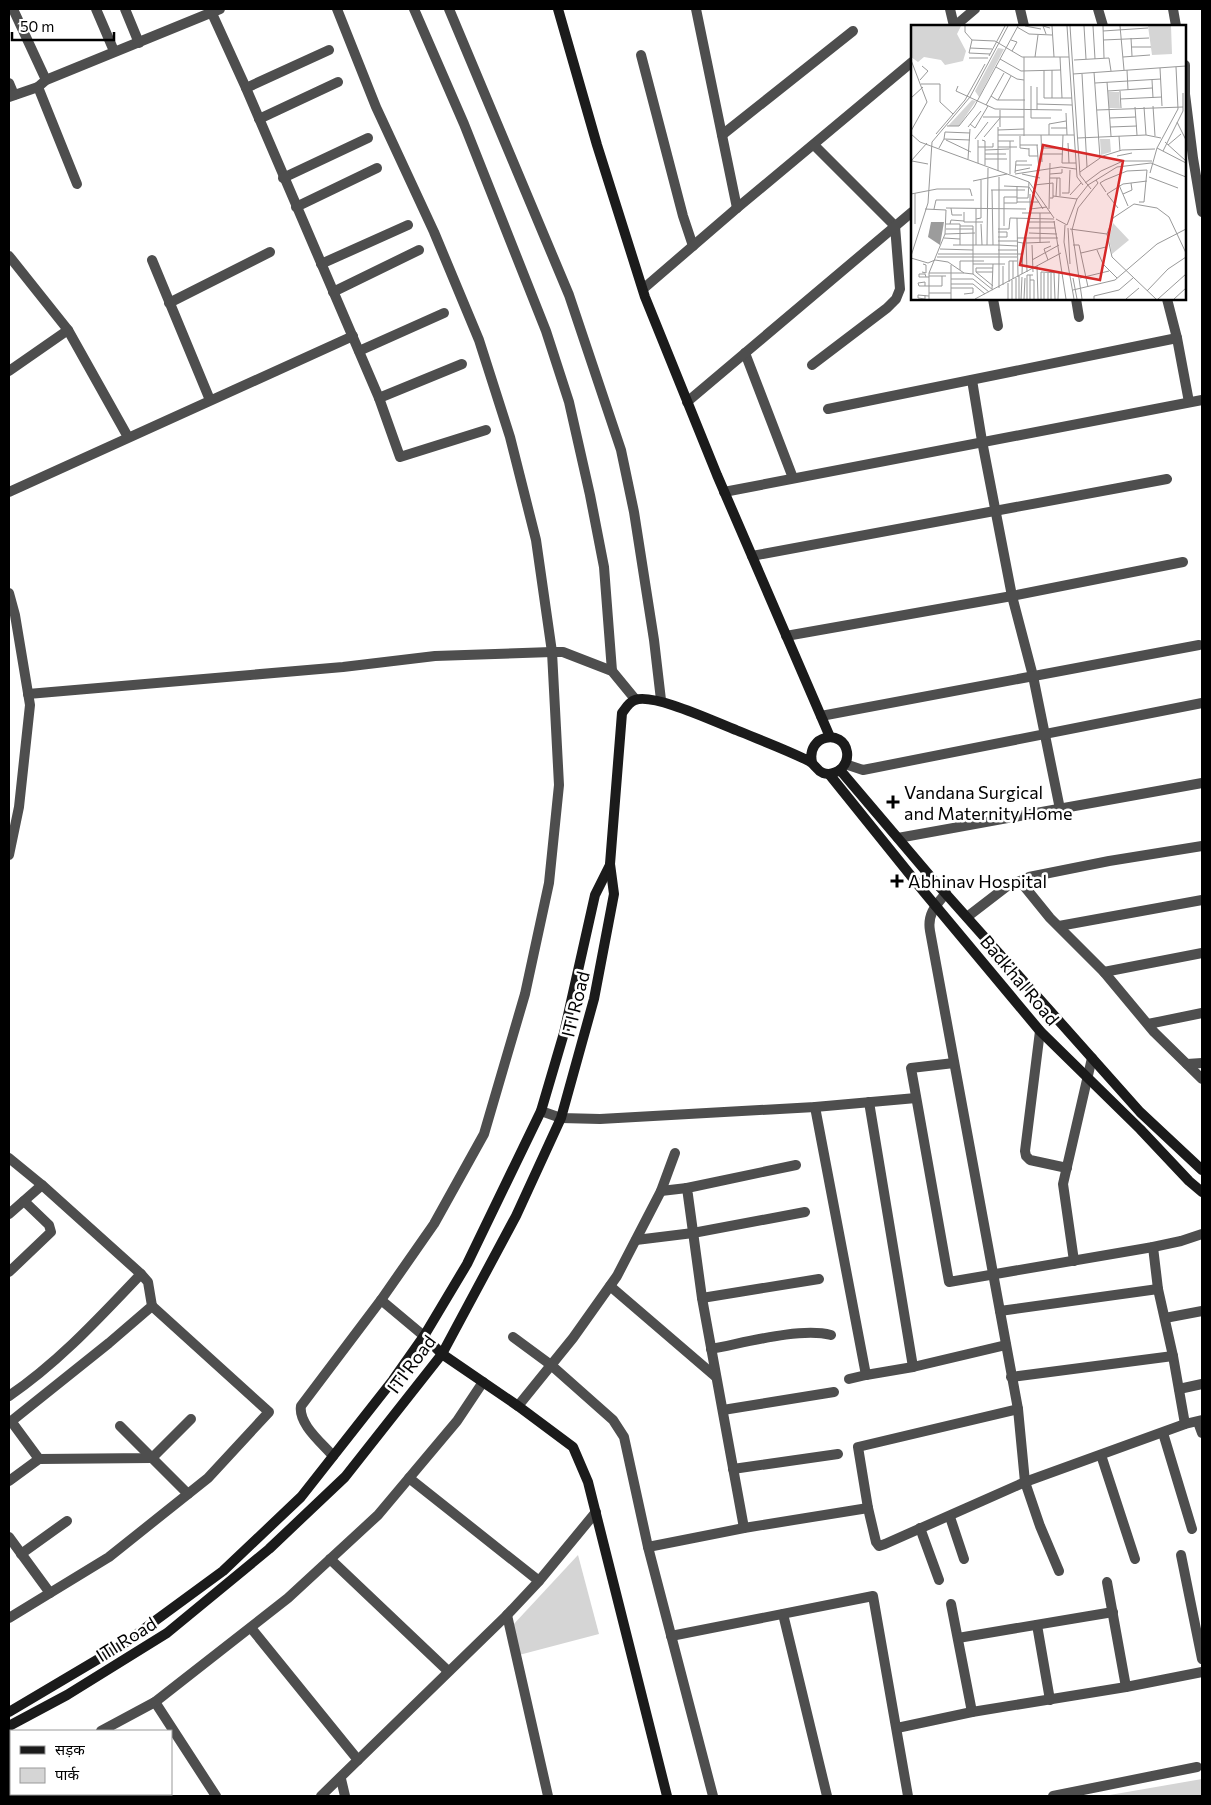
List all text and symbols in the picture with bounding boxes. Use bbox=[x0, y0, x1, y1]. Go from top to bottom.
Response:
scale bar bbox=[12, 10, 115, 42]
text: 50 m bbox=[20, 17, 54, 35]
inset map bbox=[911, 25, 1186, 300]
place label: Vandana Surgical and Maternity Home bbox=[904, 781, 1073, 824]
marker: Vandana Surgical and Maternity Home bbox=[886, 795, 900, 809]
place label: Abhinav Hospital bbox=[908, 870, 1047, 892]
marker: Abhinav Hospital bbox=[890, 874, 904, 888]
street label: Badkhal Road bbox=[976, 930, 1064, 1030]
street label: ITI Road bbox=[556, 969, 594, 1039]
street label: ITI Road bbox=[382, 1331, 440, 1397]
street label: ITI Road bbox=[92, 1612, 160, 1666]
legend bbox=[10, 1730, 172, 1795]
text: सड़क bbox=[55, 1740, 85, 1758]
text: पार्क bbox=[55, 1765, 79, 1783]

